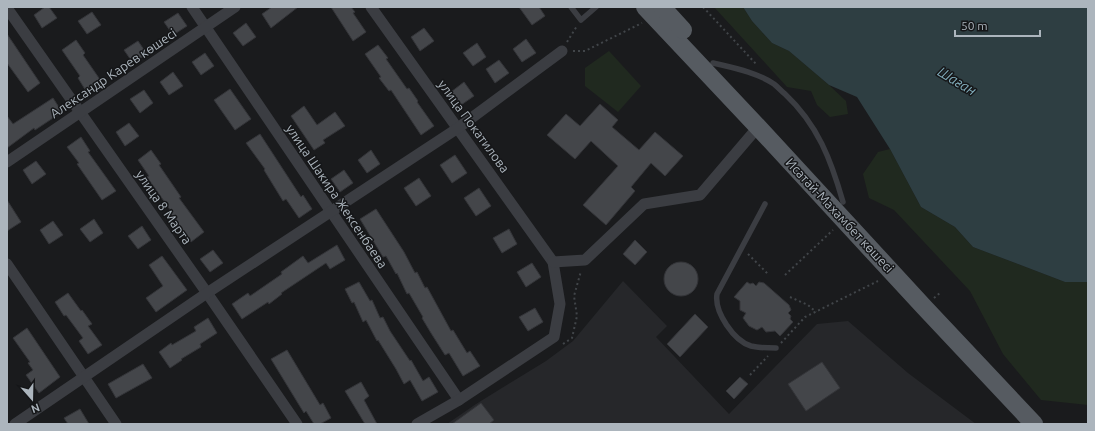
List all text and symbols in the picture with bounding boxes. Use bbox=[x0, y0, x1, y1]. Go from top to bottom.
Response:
scale bar bbox=[955, 12, 1040, 38]
text: 50 m bbox=[961, 19, 988, 32]
street label: Александр Карев көшесі bbox=[47, 26, 179, 120]
water label: Шаған bbox=[935, 63, 979, 99]
street label: улица Покатилова bbox=[436, 77, 512, 175]
street label: улица Шакира Жексенбаева bbox=[284, 121, 390, 271]
street label: Исатай-Махамбет көшесі bbox=[783, 155, 897, 275]
street label: улица 8 Марта bbox=[133, 167, 195, 247]
north arrow bbox=[12, 379, 52, 419]
text: N bbox=[30, 401, 41, 415]

